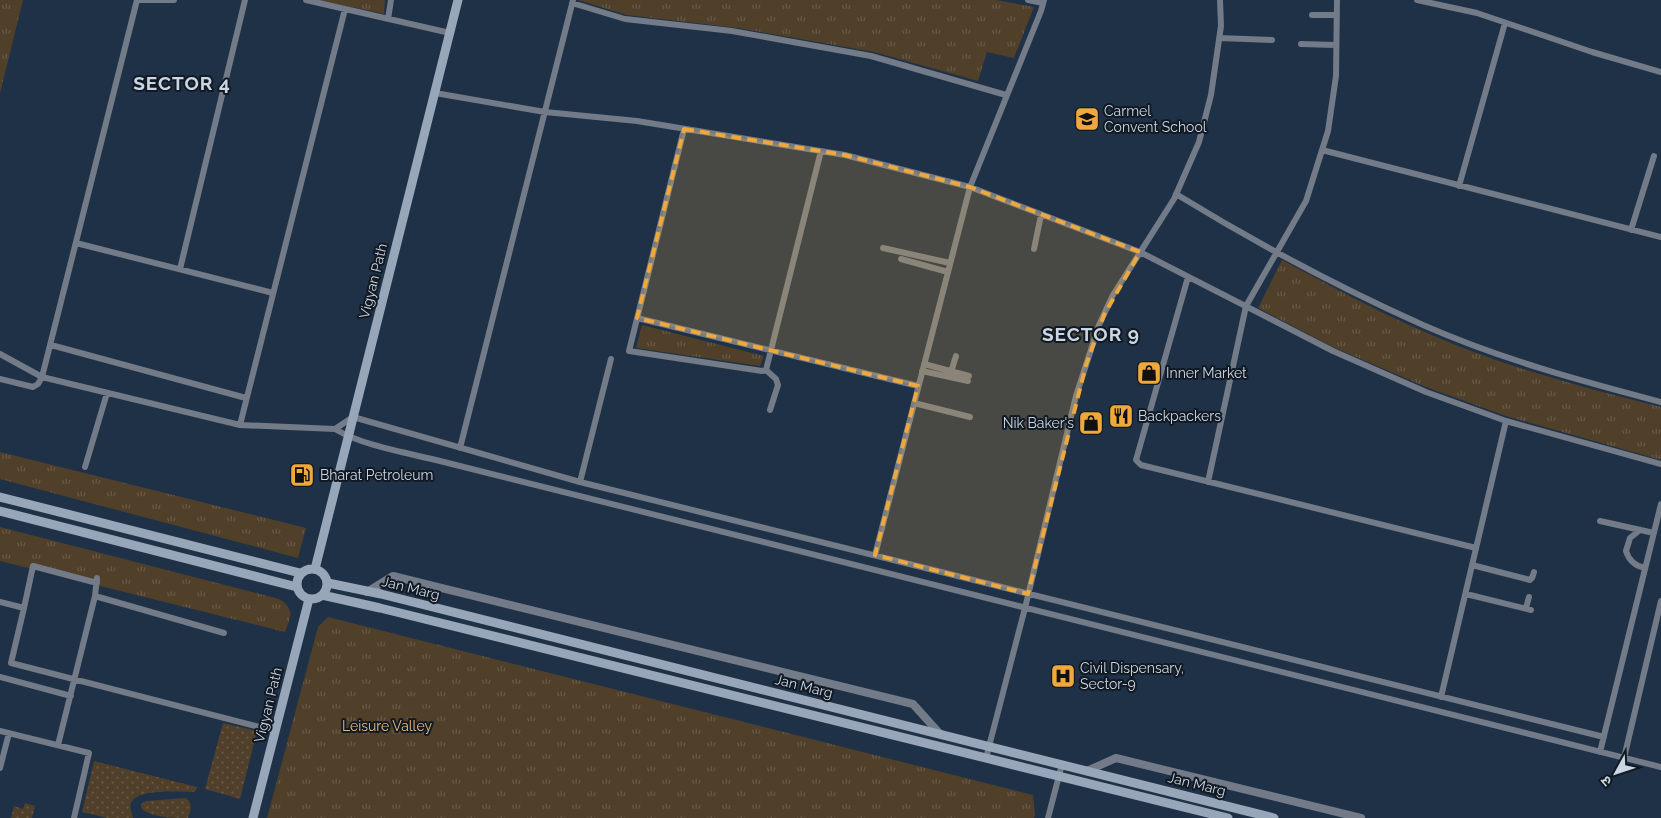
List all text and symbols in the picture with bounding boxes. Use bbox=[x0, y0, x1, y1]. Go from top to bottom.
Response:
district label: SECTOR 4 bbox=[133, 72, 231, 94]
place label: Carmel Convent School bbox=[1104, 103, 1207, 135]
school or university icon: Carmel Convent School bbox=[1074, 106, 1100, 132]
street label: Vigyan Path bbox=[356, 242, 390, 320]
district label: SECTOR 9 bbox=[1042, 323, 1140, 345]
shop icon: Inner Market bbox=[1136, 360, 1162, 386]
place label: Inner Market bbox=[1166, 365, 1247, 381]
restaurant icon: Backpackers bbox=[1108, 403, 1134, 429]
place label: Backpackers bbox=[1138, 408, 1221, 424]
shop icon: Nik Baker's bbox=[1078, 410, 1104, 436]
place label: Nik Baker's bbox=[1003, 415, 1074, 431]
fuel station icon: Bharat Petroleum bbox=[289, 462, 315, 488]
place label: Bharat Petroleum bbox=[320, 467, 433, 483]
street label: Jan Marg bbox=[380, 573, 442, 603]
place label: Civil Dispensary, Sector-9 bbox=[1080, 660, 1184, 692]
hospital icon: Civil Dispensary, Sector-9 bbox=[1050, 663, 1076, 689]
street label: Vigyan Path bbox=[251, 666, 285, 744]
street label: Jan Marg bbox=[773, 671, 835, 701]
park label: Leisure Valley bbox=[342, 718, 432, 734]
north arrow bbox=[1591, 748, 1641, 798]
street label: Jan Marg bbox=[1166, 769, 1228, 799]
text: उ bbox=[1597, 772, 1615, 790]

